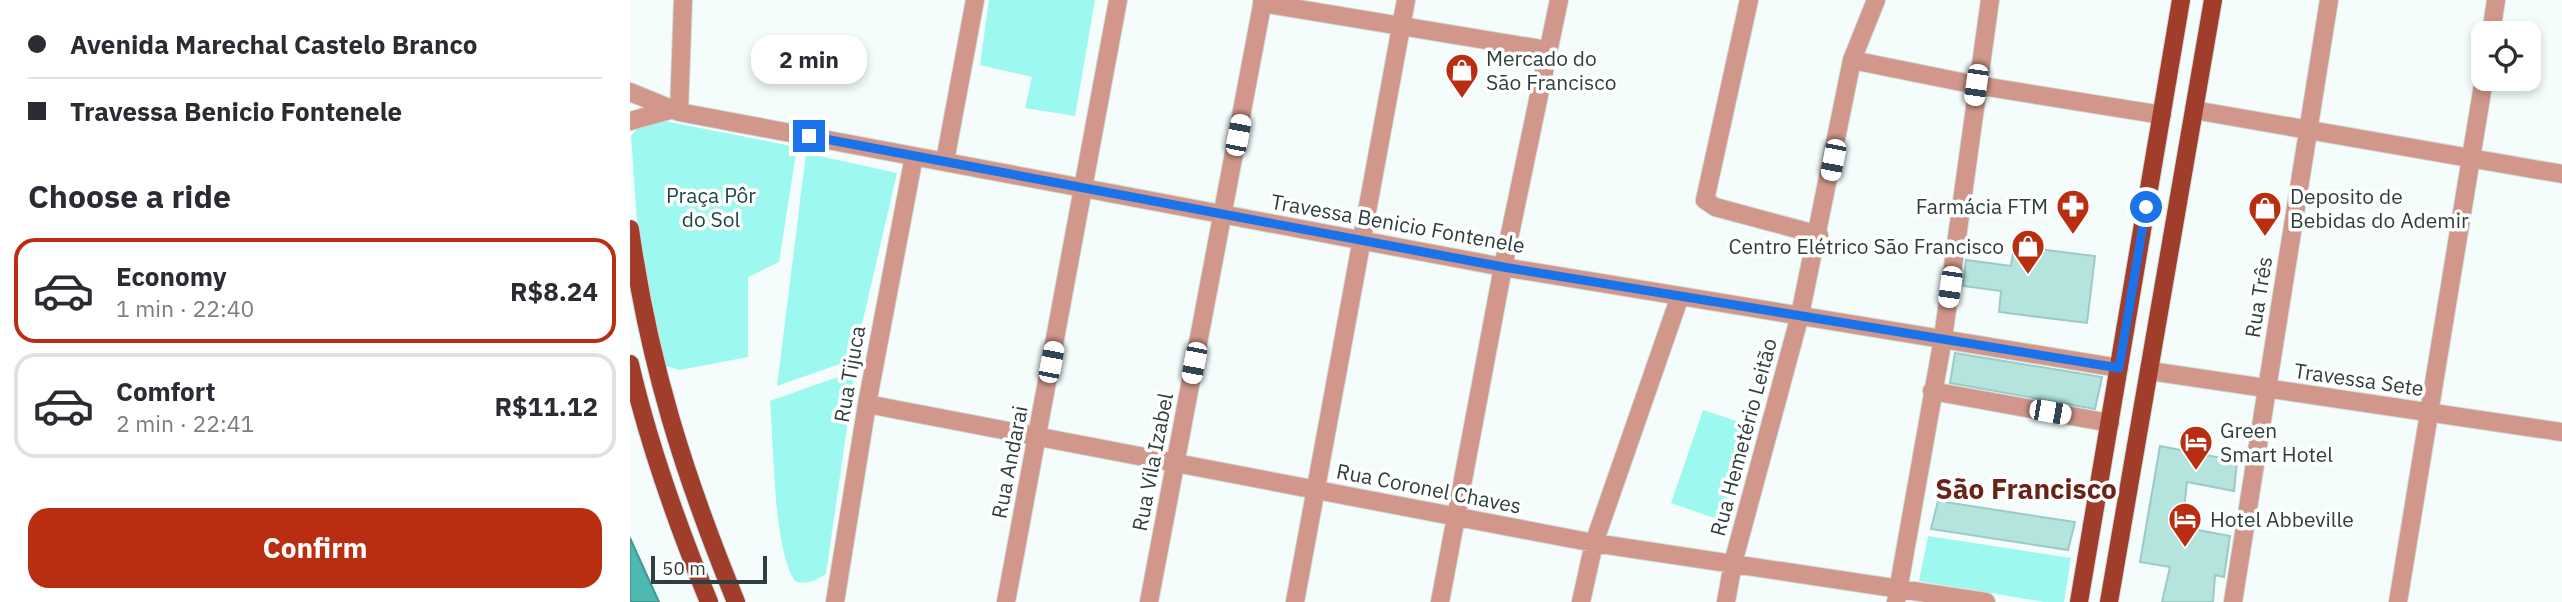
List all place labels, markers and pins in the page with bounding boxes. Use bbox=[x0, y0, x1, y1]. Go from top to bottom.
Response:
place label: Mercado do São Francisco bbox=[1486, 44, 1616, 96]
shop icon: Mercado do São Francisco bbox=[1443, 51, 1481, 100]
place label: Deposito de Bebidas do Ademir bbox=[2290, 182, 2469, 234]
pharmacy icon: Farmácia FTM bbox=[2054, 187, 2092, 236]
shop icon: Deposito de Bebidas do Ademir bbox=[2246, 189, 2284, 238]
place label: Farmácia FTM bbox=[1916, 192, 2048, 220]
shop icon: Centro Elétrico São Francisco bbox=[2009, 227, 2047, 276]
place label: Centro Elétrico São Francisco bbox=[1728, 232, 2004, 260]
place label: Green Smart Hotel bbox=[2220, 416, 2333, 468]
hotel icon: Green Smart Hotel bbox=[2177, 423, 2215, 472]
hotel icon: Hotel Abbeville bbox=[2166, 500, 2204, 549]
place label: Hotel Abbeville bbox=[2210, 505, 2354, 533]

